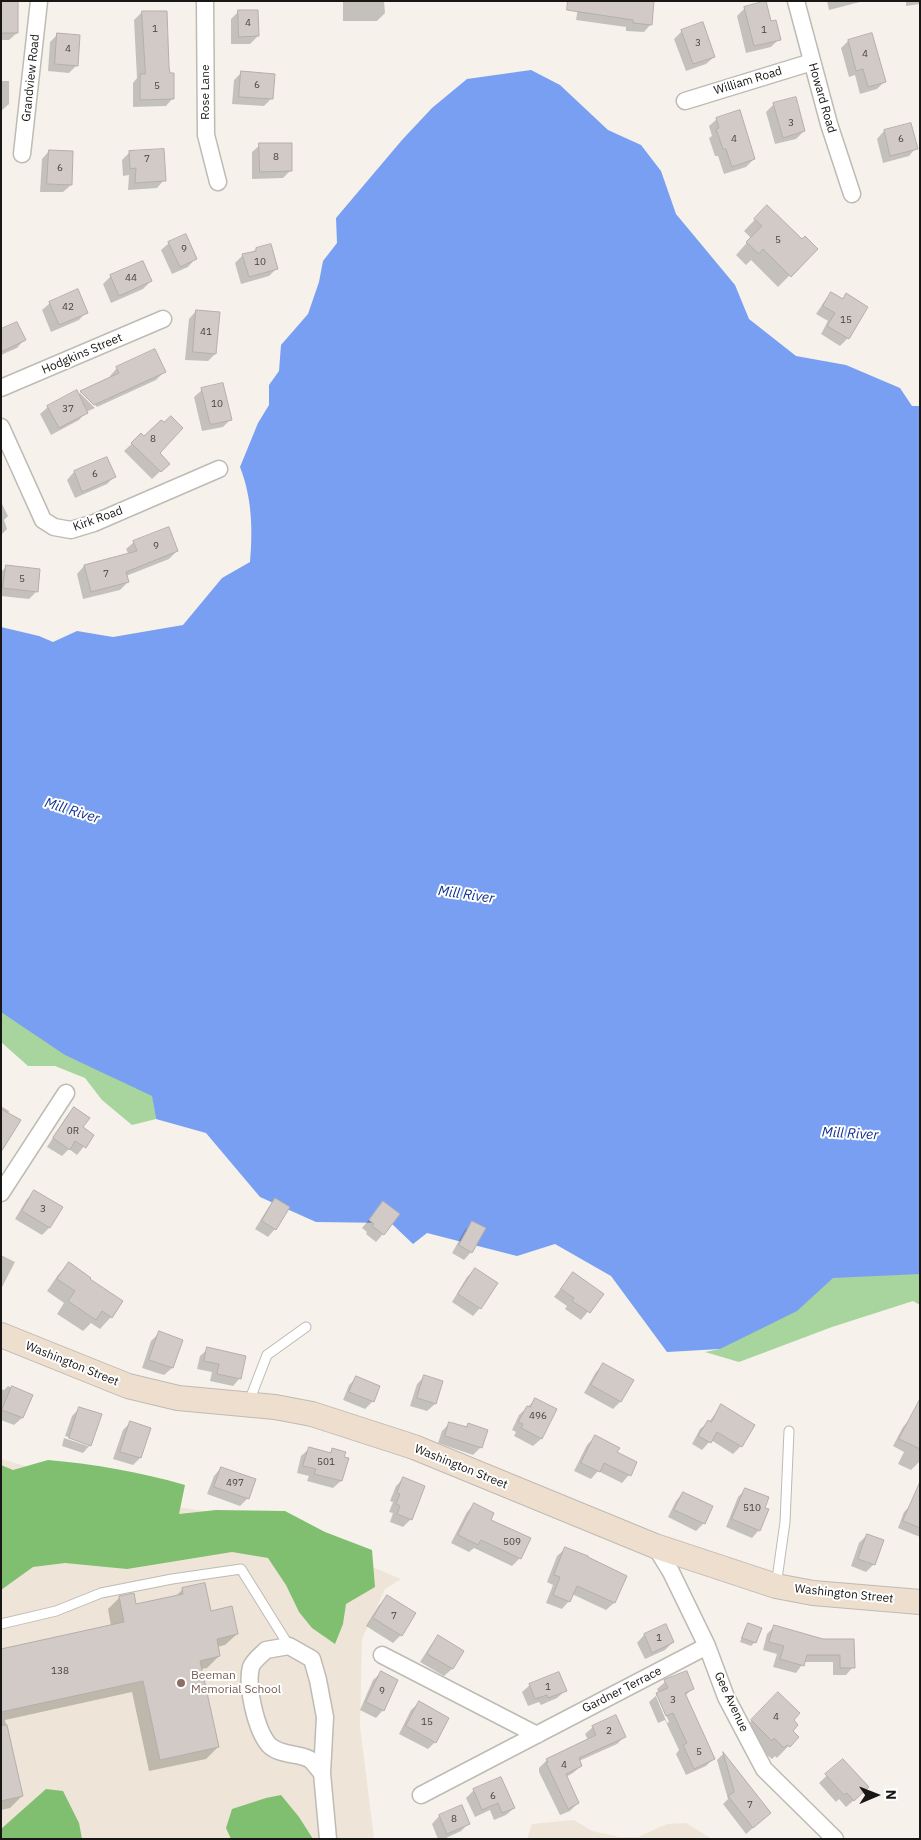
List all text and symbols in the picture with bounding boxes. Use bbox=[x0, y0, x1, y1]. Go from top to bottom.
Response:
house number: 4 bbox=[245, 17, 251, 29]
house number: 1 bbox=[152, 23, 158, 35]
house number: 1 bbox=[761, 24, 767, 36]
street label: Grandview Road bbox=[19, 34, 43, 122]
house number: 3 bbox=[695, 37, 701, 49]
house number: 4 bbox=[65, 43, 71, 55]
house number: 4 bbox=[862, 48, 868, 60]
street label: Howard Road bbox=[805, 61, 839, 135]
street label: Rose Lane bbox=[199, 64, 213, 120]
street label: William Road bbox=[712, 64, 784, 98]
house number: 6 bbox=[254, 79, 260, 91]
house number: 5 bbox=[154, 80, 160, 92]
house number: 3 bbox=[788, 117, 794, 129]
house number: 4 bbox=[731, 133, 737, 145]
house number: 6 bbox=[898, 133, 904, 145]
house number: 8 bbox=[273, 151, 279, 163]
house number: 7 bbox=[144, 153, 150, 165]
house number: 6 bbox=[57, 162, 63, 174]
house number: 5 bbox=[775, 234, 781, 246]
house number: 9 bbox=[181, 243, 187, 255]
house number: 10 bbox=[254, 256, 266, 268]
house number: 44 bbox=[125, 272, 137, 284]
house number: 42 bbox=[62, 301, 74, 313]
house number: 15 bbox=[840, 314, 852, 326]
house number: 41 bbox=[200, 326, 212, 338]
street label: Hodgkins Street bbox=[39, 331, 125, 377]
house number: 10 bbox=[211, 398, 223, 410]
house number: 37 bbox=[62, 403, 74, 415]
house number: 8 bbox=[150, 433, 156, 445]
house number: 6 bbox=[92, 468, 98, 480]
street label: Kirk Road bbox=[71, 503, 125, 535]
house number: 9 bbox=[153, 540, 159, 552]
house number: 7 bbox=[103, 568, 109, 580]
house number: 5 bbox=[19, 573, 25, 585]
water label: Mill River bbox=[42, 795, 102, 827]
water label: Mill River bbox=[437, 883, 495, 907]
water label: Mill River bbox=[821, 1124, 879, 1144]
house number: 0R bbox=[67, 1125, 79, 1137]
house number: 3 bbox=[40, 1203, 46, 1215]
street label: Washington Street bbox=[23, 1339, 121, 1389]
house number: 496 bbox=[529, 1410, 547, 1422]
street label: Washington Street bbox=[412, 1442, 510, 1492]
house number: 501 bbox=[317, 1456, 335, 1468]
house number: 497 bbox=[226, 1477, 244, 1489]
house number: 510 bbox=[743, 1502, 761, 1514]
house number: 509 bbox=[503, 1536, 521, 1548]
street label: Washington Street bbox=[794, 1582, 894, 1606]
house number: 7 bbox=[391, 1610, 397, 1622]
house number: 1 bbox=[656, 1632, 662, 1644]
street label: Gardner Terrace bbox=[580, 1664, 664, 1716]
house number: 138 bbox=[51, 1665, 69, 1677]
place label: Beeman Memorial School bbox=[191, 1669, 281, 1697]
street label: Gee Avenue bbox=[711, 1670, 751, 1734]
marker: Beeman Memorial School bbox=[175, 1677, 187, 1689]
house number: 1 bbox=[545, 1681, 551, 1693]
house number: 9 bbox=[379, 1685, 385, 1697]
house number: 3 bbox=[670, 1694, 676, 1706]
house number: 4 bbox=[773, 1711, 779, 1723]
house number: 15 bbox=[421, 1716, 433, 1728]
house number: 2 bbox=[606, 1725, 612, 1737]
house number: 5 bbox=[696, 1746, 702, 1758]
house number: 4 bbox=[561, 1759, 567, 1771]
north arrow bbox=[851, 1770, 901, 1820]
house number: 6 bbox=[490, 1790, 496, 1802]
text: N bbox=[882, 1790, 900, 1800]
house number: 7 bbox=[747, 1799, 753, 1811]
house number: 8 bbox=[451, 1813, 457, 1825]

